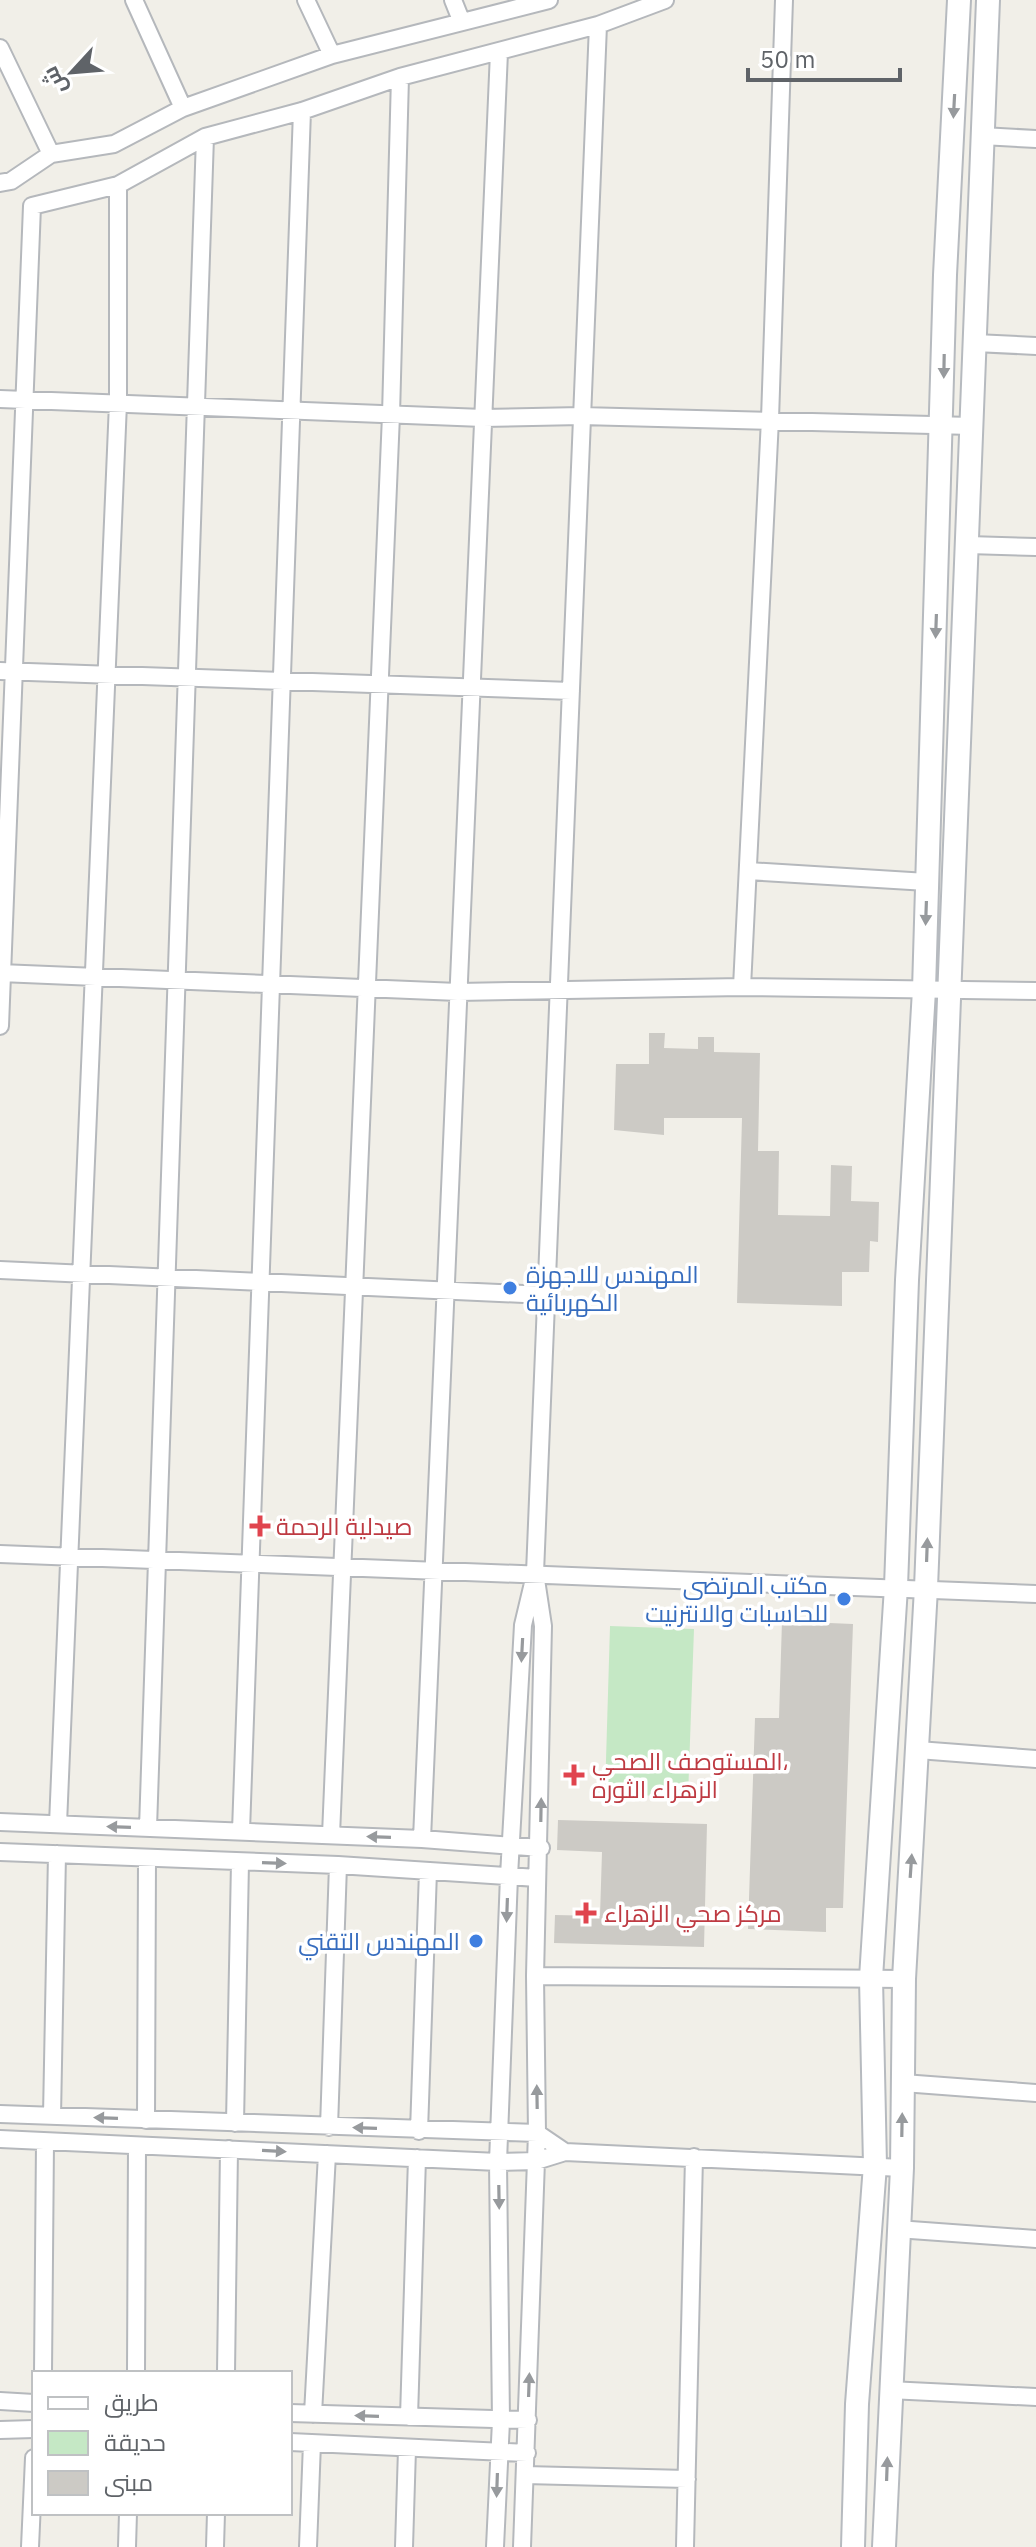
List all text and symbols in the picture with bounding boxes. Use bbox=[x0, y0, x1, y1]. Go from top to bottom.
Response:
north arrow bbox=[32, 32, 112, 112]
scale bar bbox=[748, 32, 900, 82]
text: 50 m bbox=[760, 43, 815, 75]
text: ش bbox=[34, 62, 73, 100]
one-way arrow bbox=[947, 94, 960, 119]
one-way arrow bbox=[937, 354, 950, 379]
one-way arrow bbox=[929, 614, 942, 639]
one-way arrow bbox=[920, 901, 933, 926]
place label: المهندس للاجهزة الكهربائية bbox=[526, 1258, 699, 1318]
marker: المهندس للاجهزة الكهربائية bbox=[501, 1279, 519, 1297]
place label: صيدلية الرحمة bbox=[276, 1510, 412, 1542]
marker: صيدلية الرحمة bbox=[251, 1517, 269, 1535]
one-way arrow bbox=[921, 1537, 934, 1562]
place label: مكتب المرتضى للحاسبات والانترنيت bbox=[645, 1569, 828, 1629]
marker: مكتب المرتضى للحاسبات والانترنيت bbox=[835, 1590, 853, 1608]
one-way arrow bbox=[515, 1638, 528, 1663]
place label: المستوصف الصحي، الزهراء الثوره bbox=[592, 1745, 788, 1805]
marker: المستوصف الصحي، الزهراء الثوره bbox=[563, 1764, 585, 1786]
one-way arrow bbox=[535, 1797, 547, 1822]
one-way arrow bbox=[106, 1820, 131, 1833]
one-way arrow bbox=[366, 1831, 391, 1844]
one-way arrow bbox=[905, 1853, 918, 1878]
one-way arrow bbox=[262, 1857, 287, 1870]
place label: مركز صحي الزهراء bbox=[604, 1897, 782, 1933]
one-way arrow bbox=[501, 1898, 514, 1923]
marker: مركز صحي الزهراء bbox=[575, 1902, 597, 1924]
place label: المهندس التقني bbox=[298, 1925, 460, 1961]
marker: المهندس التقني bbox=[467, 1932, 485, 1950]
one-way arrow bbox=[530, 2084, 543, 2109]
one-way arrow bbox=[93, 2112, 118, 2125]
one-way arrow bbox=[896, 2112, 909, 2137]
one-way arrow bbox=[352, 2122, 377, 2135]
one-way arrow bbox=[262, 2145, 287, 2158]
one-way arrow bbox=[492, 2185, 505, 2210]
legend bbox=[32, 2371, 292, 2515]
one-way arrow bbox=[522, 2372, 535, 2397]
text: طريق bbox=[104, 2386, 159, 2418]
one-way arrow bbox=[354, 2409, 379, 2422]
text: حديقة bbox=[104, 2426, 166, 2458]
one-way arrow bbox=[880, 2456, 893, 2481]
text: مبنى bbox=[104, 2466, 153, 2498]
one-way arrow bbox=[491, 2473, 504, 2498]

